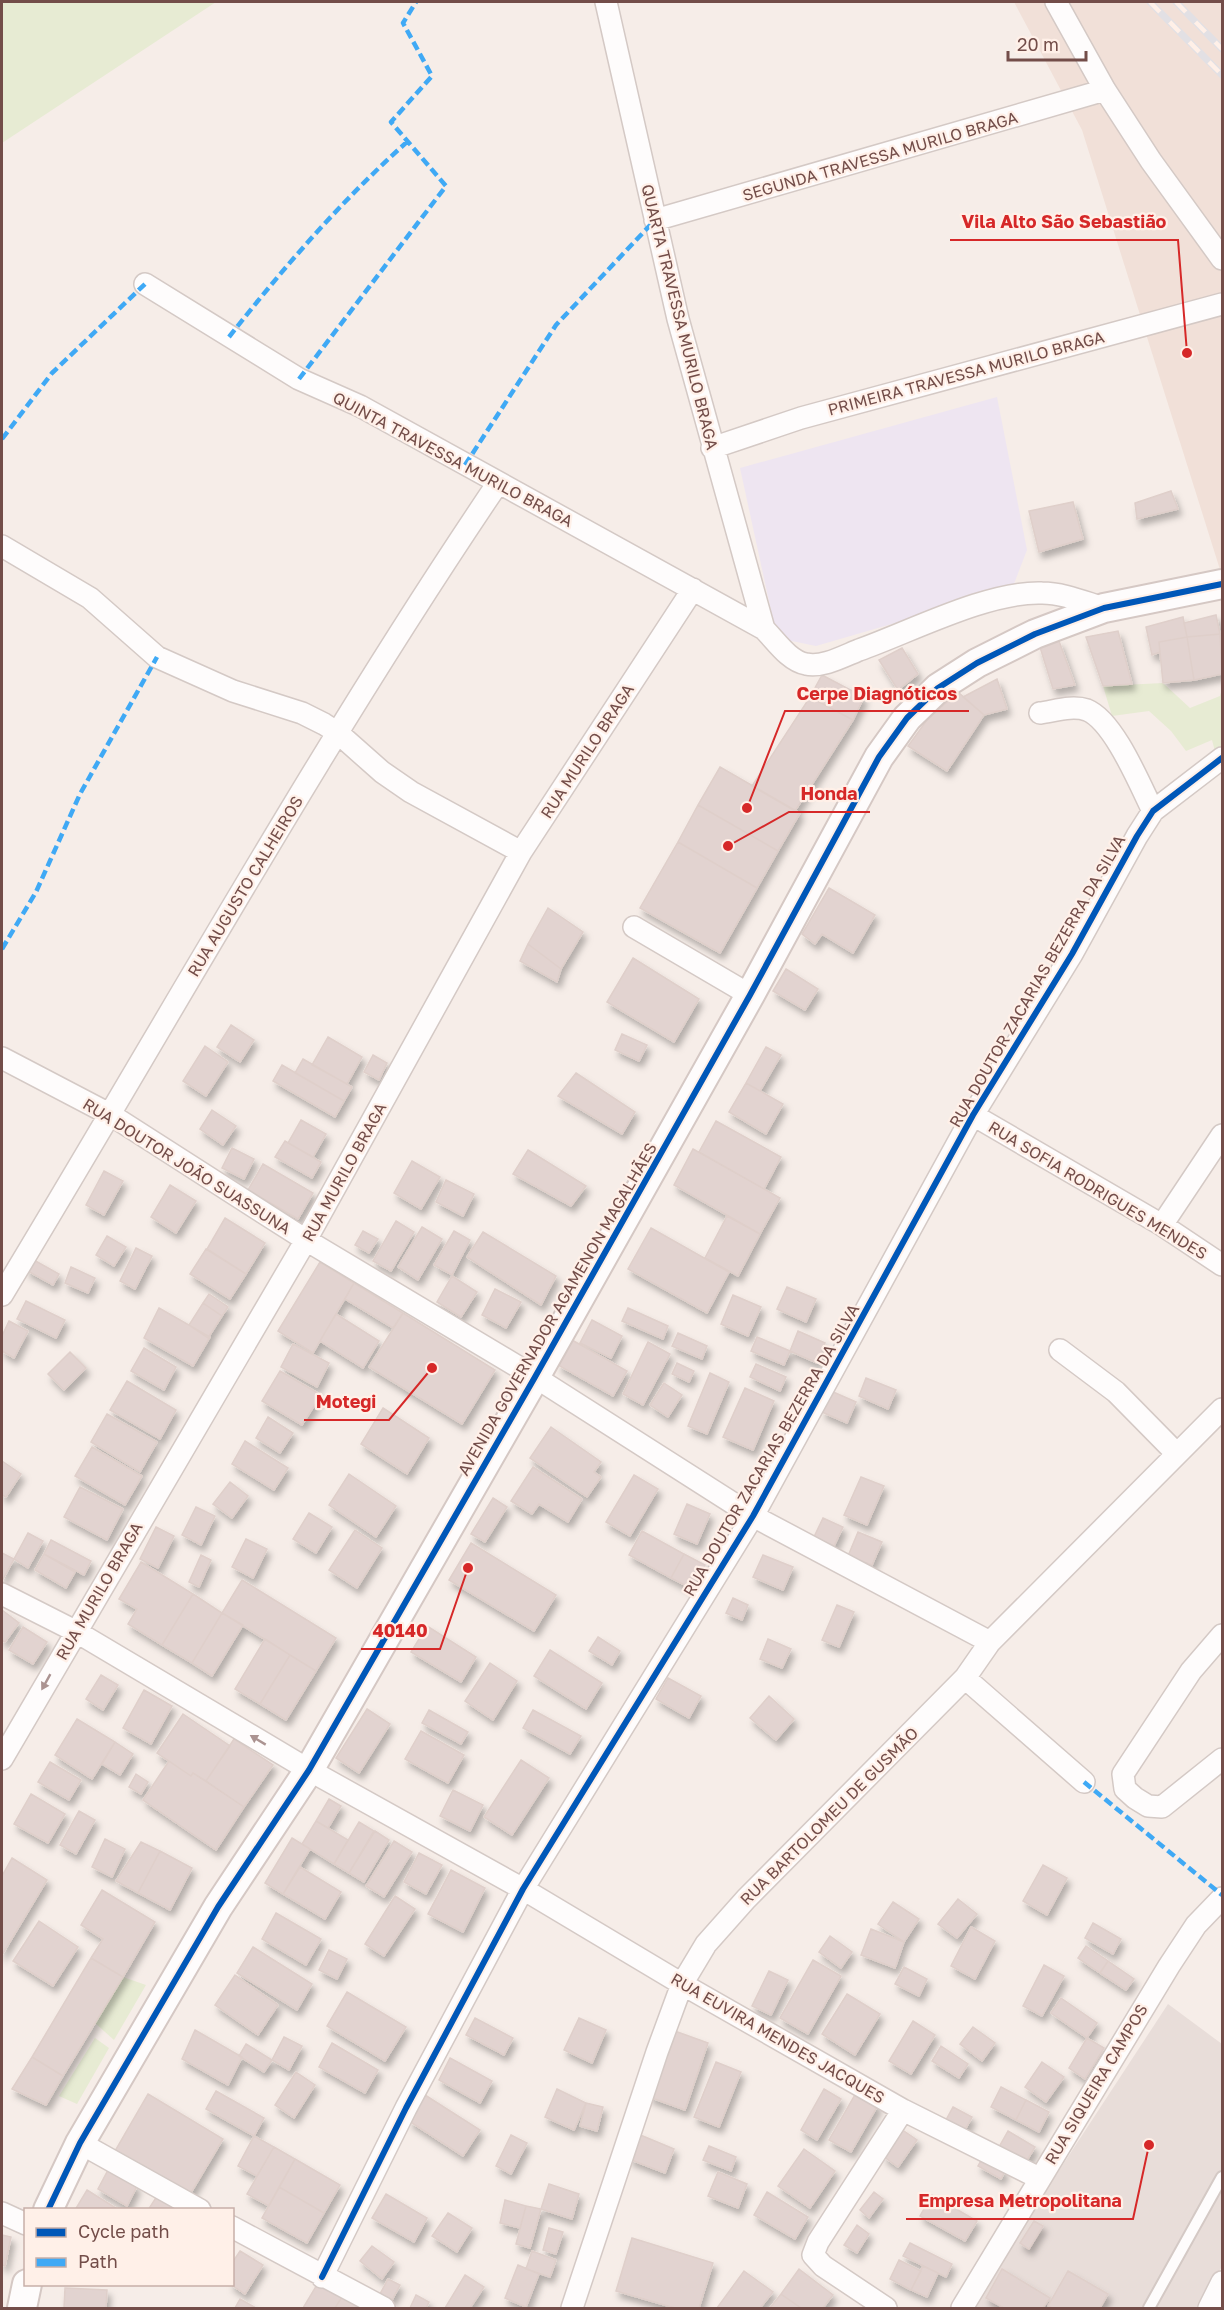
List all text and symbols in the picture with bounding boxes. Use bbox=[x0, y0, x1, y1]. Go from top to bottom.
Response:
scale bar bbox=[1008, 24, 1086, 62]
text: 20 m bbox=[1017, 33, 1059, 55]
street label: SEGUNDA TRAVESSA MURILO BRAGA bbox=[740, 107, 1020, 205]
street label: QUARTA TRAVESSA MURILO BRAGA bbox=[637, 182, 723, 452]
callout: Vila Alto São Sebastião bbox=[950, 204, 1178, 240]
text: Vila Alto São Sebastião bbox=[962, 210, 1167, 232]
street label: PRIMEIRA TRAVESSA MURILO BRAGA bbox=[826, 326, 1107, 420]
street label: QUINTA TRAVESSA MURILO BRAGA bbox=[330, 387, 577, 531]
callout: Cerpe Diagnóticos bbox=[785, 675, 969, 711]
street label: RUA MURILO BRAGA bbox=[536, 680, 638, 822]
text: Cerpe Diagnóticos bbox=[797, 682, 957, 704]
callout: Honda bbox=[789, 776, 870, 812]
text: Honda bbox=[801, 782, 857, 804]
street label: RUA AUGUSTO CALHEIROS bbox=[183, 792, 307, 980]
street label: RUA DOUTOR ZACARIAS BEZERRA DA SILVA bbox=[945, 831, 1129, 1131]
street label: RUA DOUTOR JOÃO SUASSUNA bbox=[79, 1094, 295, 1239]
street label: RUA MURILO BRAGA bbox=[297, 1099, 391, 1245]
street label: RUA SOFIA RODRIGUES MENDES bbox=[985, 1117, 1211, 1263]
street label: AVENIDA GOVERNADOR AGAMENON MAGALHÃES bbox=[453, 1139, 661, 1479]
street label: RUA DOUTOR ZACARIAS BEZERRA DA SILVA bbox=[679, 1300, 863, 1600]
callout: Motegi bbox=[304, 1384, 389, 1420]
text: Motegi bbox=[316, 1390, 376, 1412]
street label: RUA MURILO BRAGA bbox=[51, 1518, 147, 1664]
callout: 40140 bbox=[361, 1613, 440, 1649]
text: 40140 bbox=[372, 1619, 428, 1641]
one-way arrow bbox=[41, 1674, 51, 1691]
street label: RUA BARTOLOMEU DE GUSMÃO bbox=[736, 1723, 922, 1909]
one-way arrow bbox=[250, 1734, 266, 1745]
street label: RUA EUVIRA MENDES JACQUES bbox=[668, 1968, 888, 2108]
street label: RUA SIQUEIRA CAMPOS bbox=[1040, 2000, 1152, 2168]
callout: Empresa Metropolitana bbox=[906, 2183, 1133, 2219]
text: Empresa Metropolitana bbox=[918, 2189, 1122, 2211]
legend bbox=[24, 2208, 234, 2286]
text: Cycle path bbox=[78, 2220, 170, 2242]
text: Path bbox=[78, 2250, 118, 2272]

